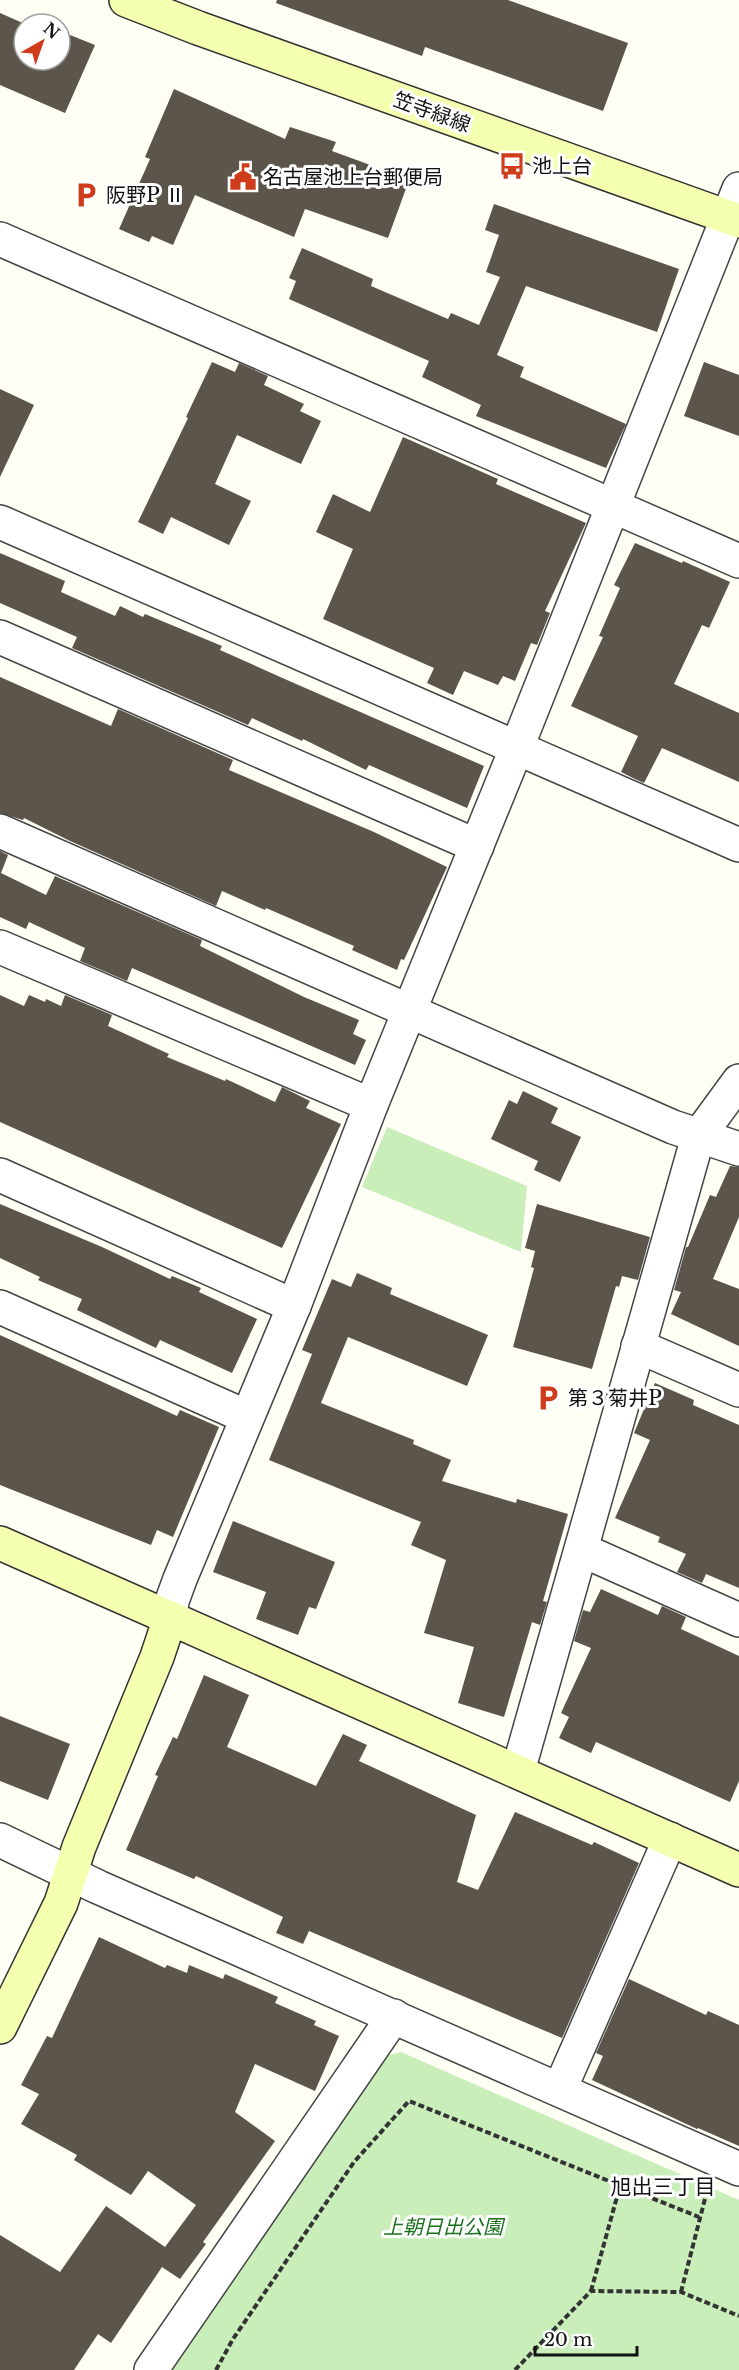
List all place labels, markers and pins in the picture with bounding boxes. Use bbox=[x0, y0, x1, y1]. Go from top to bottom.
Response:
bus stop icon: 池上台 bbox=[497, 151, 527, 181]
place label: 池上台 bbox=[532, 154, 592, 178]
public building icon: 名古屋池上台郵便局 bbox=[228, 162, 258, 192]
place label: 名古屋池上台郵便局 bbox=[263, 165, 443, 189]
parking icon: 阪野P Ⅱ bbox=[71, 180, 101, 210]
place label: 阪野P Ⅱ bbox=[106, 183, 185, 207]
parking icon: 第３菊井P bbox=[533, 1383, 563, 1413]
place label: 第３菊井P bbox=[568, 1386, 662, 1410]

